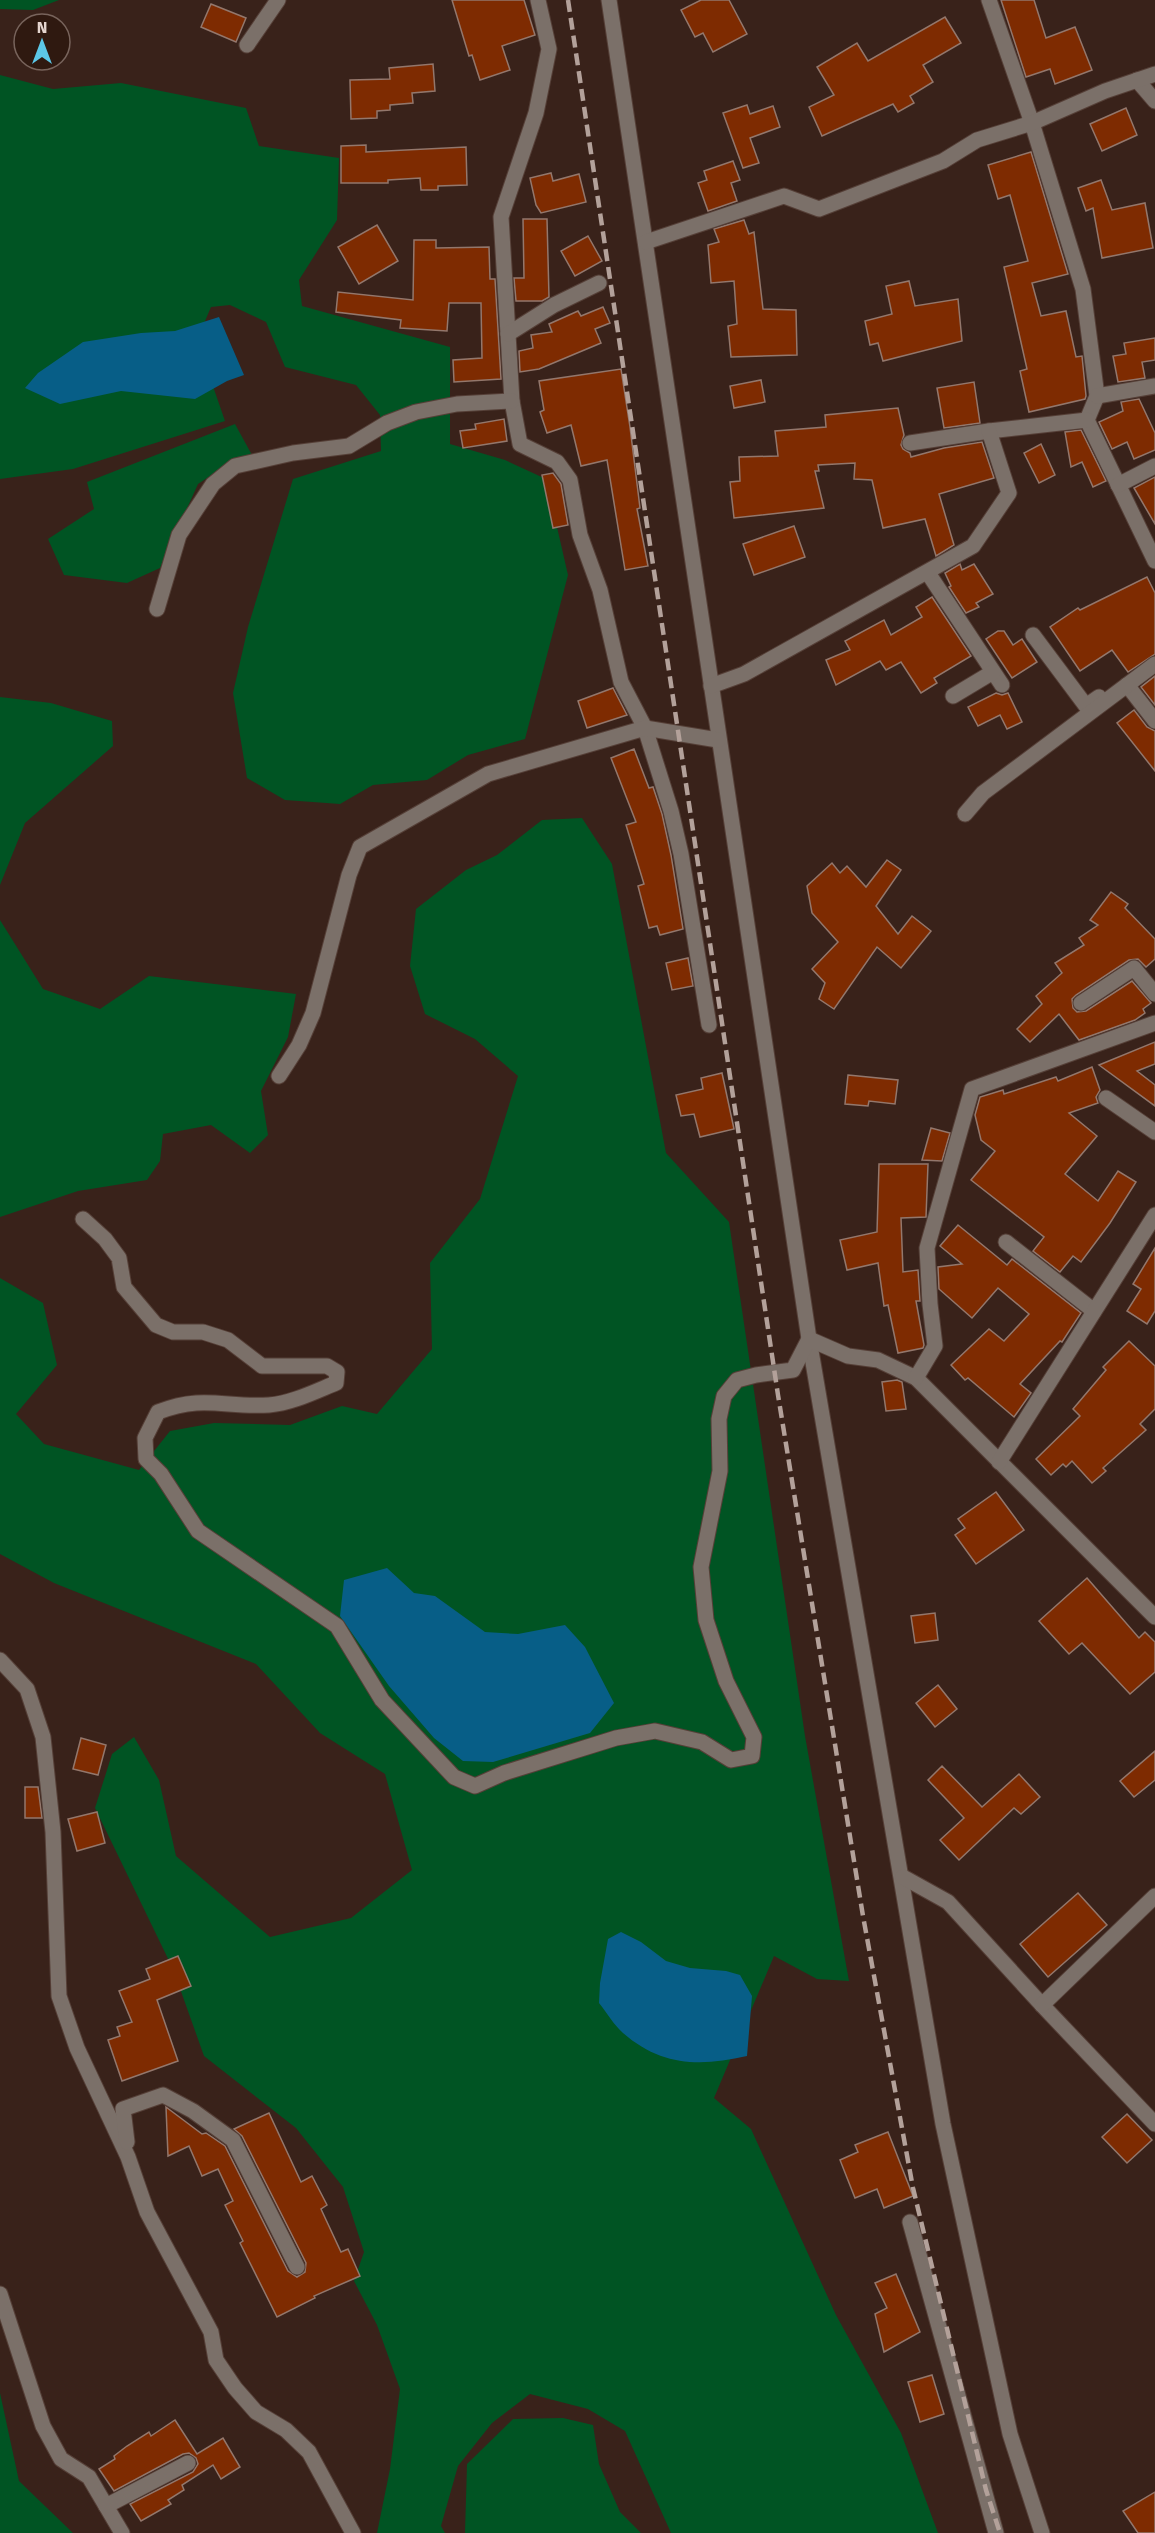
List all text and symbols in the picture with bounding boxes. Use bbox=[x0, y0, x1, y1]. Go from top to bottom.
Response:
north arrow bbox=[12, 12, 72, 72]
text: N bbox=[37, 18, 47, 37]

